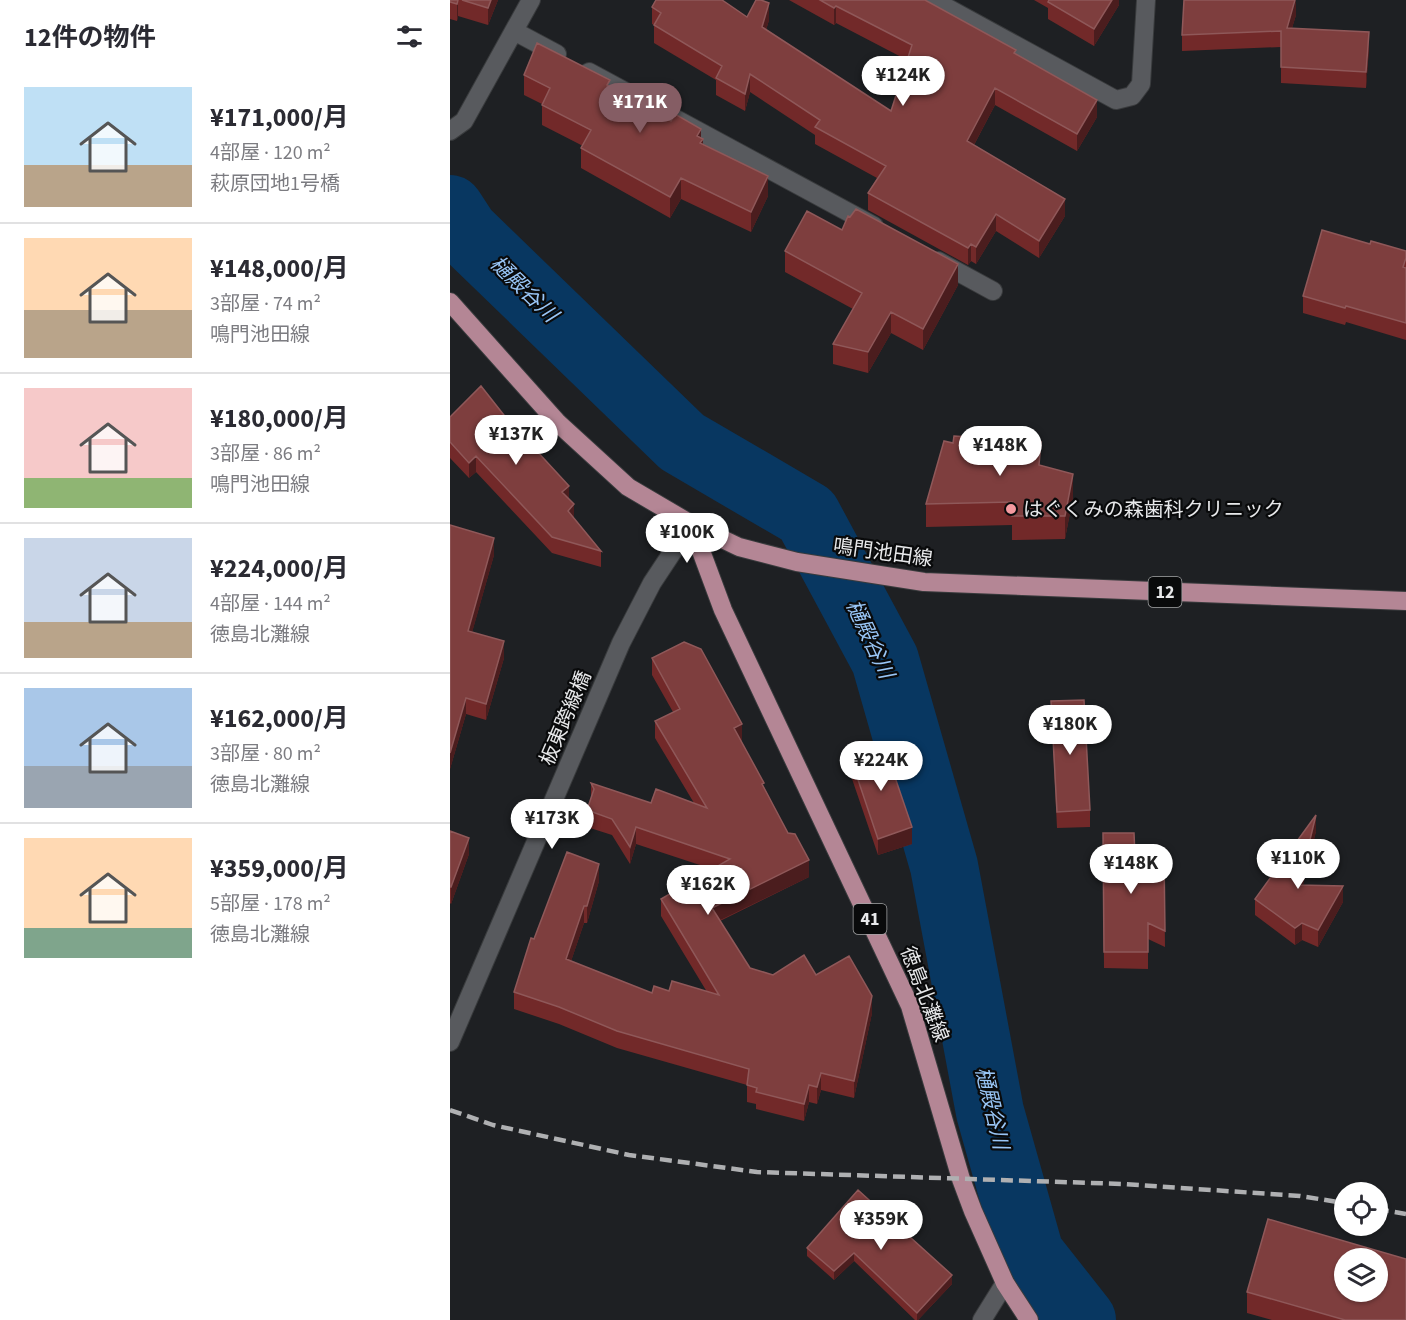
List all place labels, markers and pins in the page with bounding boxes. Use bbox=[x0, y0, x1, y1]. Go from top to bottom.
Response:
pin: ¥124K bbox=[861, 56, 945, 107]
pin: ¥171K bbox=[598, 83, 682, 134]
pin: ¥137K bbox=[474, 415, 558, 466]
pin: ¥148K bbox=[958, 426, 1042, 477]
place label: はぐくみの森歯科クリニック bbox=[1023, 496, 1284, 524]
marker: はぐくみの森歯科クリニック bbox=[1004, 502, 1018, 516]
pin: ¥100K bbox=[645, 513, 729, 564]
pin: ¥180K bbox=[1028, 705, 1112, 756]
pin: ¥224K bbox=[839, 741, 923, 792]
pin: ¥173K bbox=[510, 799, 594, 850]
pin: ¥110K bbox=[1256, 839, 1340, 890]
pin: ¥148K bbox=[1089, 844, 1173, 895]
pin: ¥162K bbox=[666, 865, 750, 916]
pin: ¥359K bbox=[839, 1200, 923, 1251]

